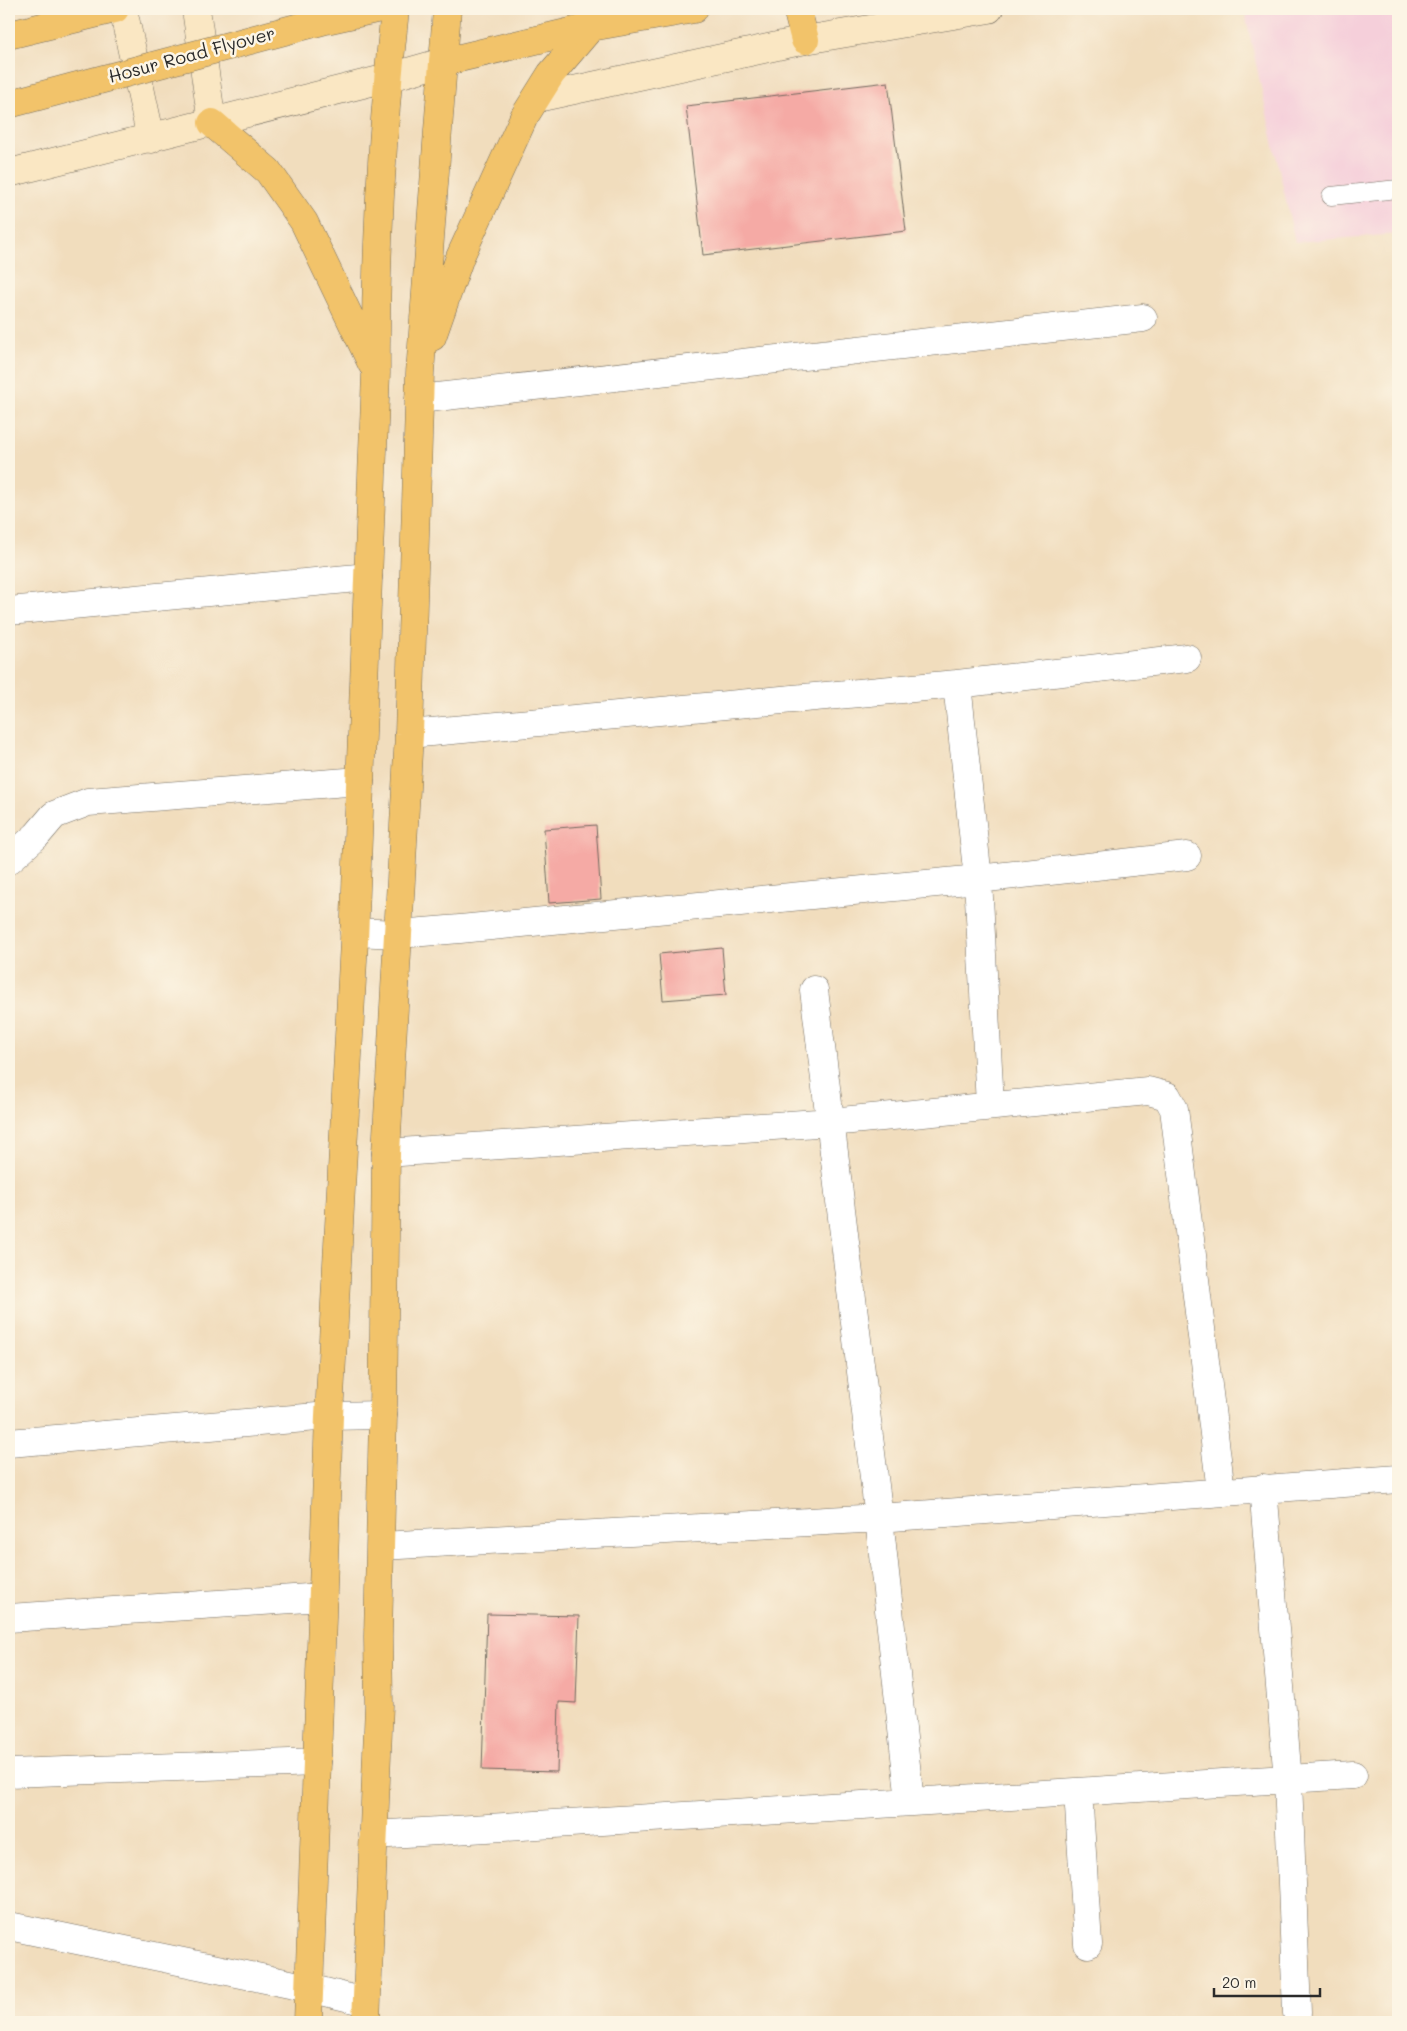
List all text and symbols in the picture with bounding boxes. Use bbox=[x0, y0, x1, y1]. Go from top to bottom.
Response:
street label: Hosur Road Flyover bbox=[106, 20, 278, 88]
scale bar bbox=[1214, 1966, 1321, 1998]
text: 20 m bbox=[1222, 1972, 1256, 1992]

